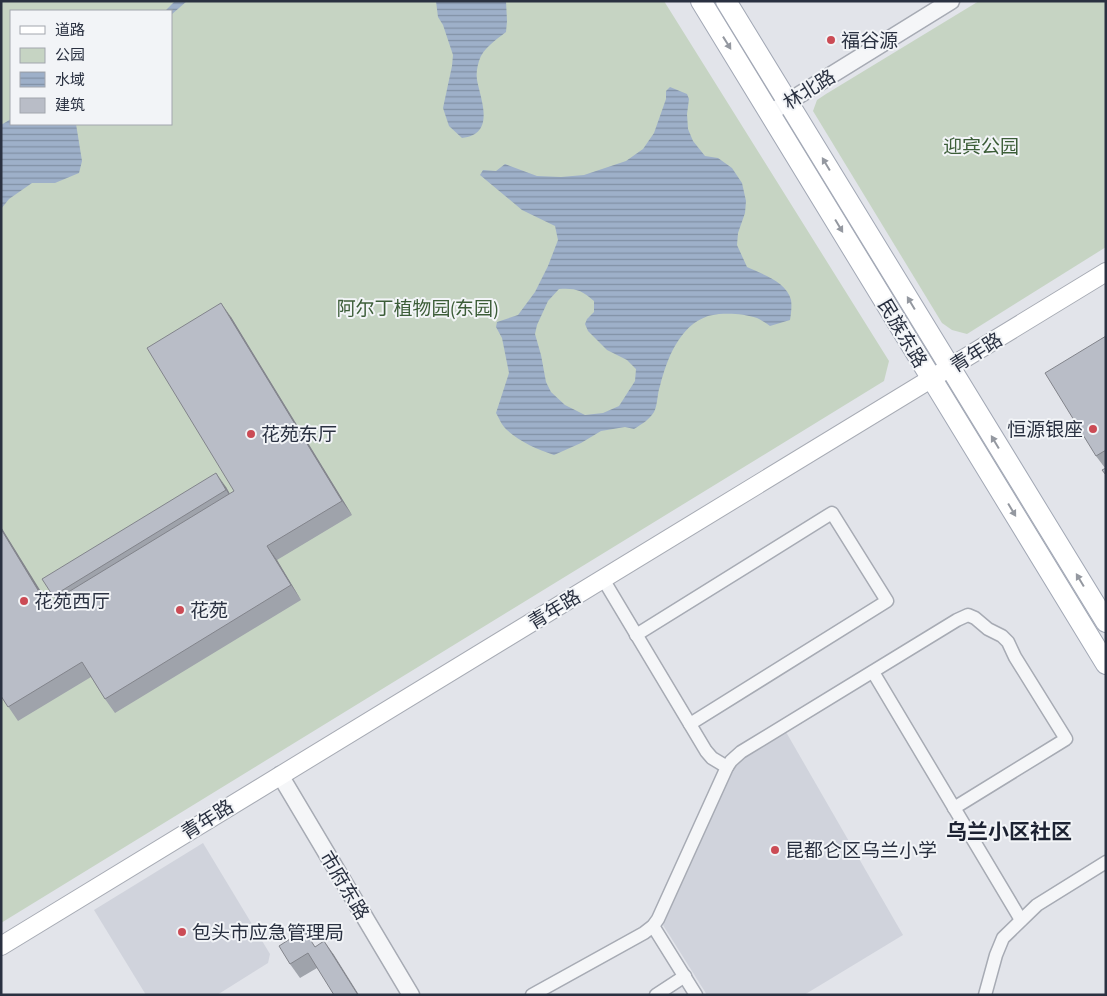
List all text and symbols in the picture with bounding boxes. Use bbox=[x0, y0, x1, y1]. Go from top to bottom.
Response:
legend bbox=[10, 10, 172, 125]
text: 道路 bbox=[55, 20, 85, 39]
place label: 福谷源 bbox=[841, 28, 898, 52]
marker: 福谷源 bbox=[825, 34, 837, 46]
one-way arrow bbox=[722, 36, 732, 49]
text: 公园 bbox=[55, 45, 85, 64]
street label: 林北路 bbox=[778, 64, 840, 114]
text: 水域 bbox=[55, 70, 85, 89]
text: 建筑 bbox=[55, 95, 85, 114]
park label: 迎宾公园 bbox=[943, 134, 1019, 158]
one-way arrow bbox=[822, 158, 831, 171]
one-way arrow bbox=[834, 220, 843, 233]
street label: 民族东路 bbox=[873, 294, 933, 372]
park label: 阿尔丁植物园(东园) bbox=[337, 296, 498, 320]
one-way arrow bbox=[906, 297, 915, 310]
street label: 青年路 bbox=[945, 327, 1007, 377]
place label: 恒源银座 bbox=[1007, 417, 1083, 441]
place label: 花苑东厅 bbox=[261, 422, 337, 446]
marker: 恒源银座 bbox=[1087, 423, 1099, 435]
marker: 花苑东厅 bbox=[245, 428, 257, 440]
one-way arrow bbox=[991, 435, 1000, 448]
one-way arrow bbox=[1007, 504, 1017, 517]
one-way arrow bbox=[1076, 574, 1085, 587]
street label: 青年路 bbox=[523, 584, 585, 634]
place label: 花苑西厅 bbox=[34, 589, 110, 613]
marker: 花苑西厅 bbox=[18, 595, 30, 607]
place label: 花苑 bbox=[190, 598, 228, 622]
marker: 花苑 bbox=[174, 604, 186, 616]
street label: 青年路 bbox=[176, 794, 238, 844]
district label: 乌兰小区社区 bbox=[946, 818, 1072, 845]
place label: 昆都仑区乌兰小学 bbox=[785, 838, 937, 862]
marker: 昆都仑区乌兰小学 bbox=[769, 844, 781, 856]
street label: 市府东路 bbox=[315, 846, 375, 924]
place label: 包头市应急管理局 bbox=[192, 920, 344, 944]
marker: 包头市应急管理局 bbox=[176, 926, 188, 938]

